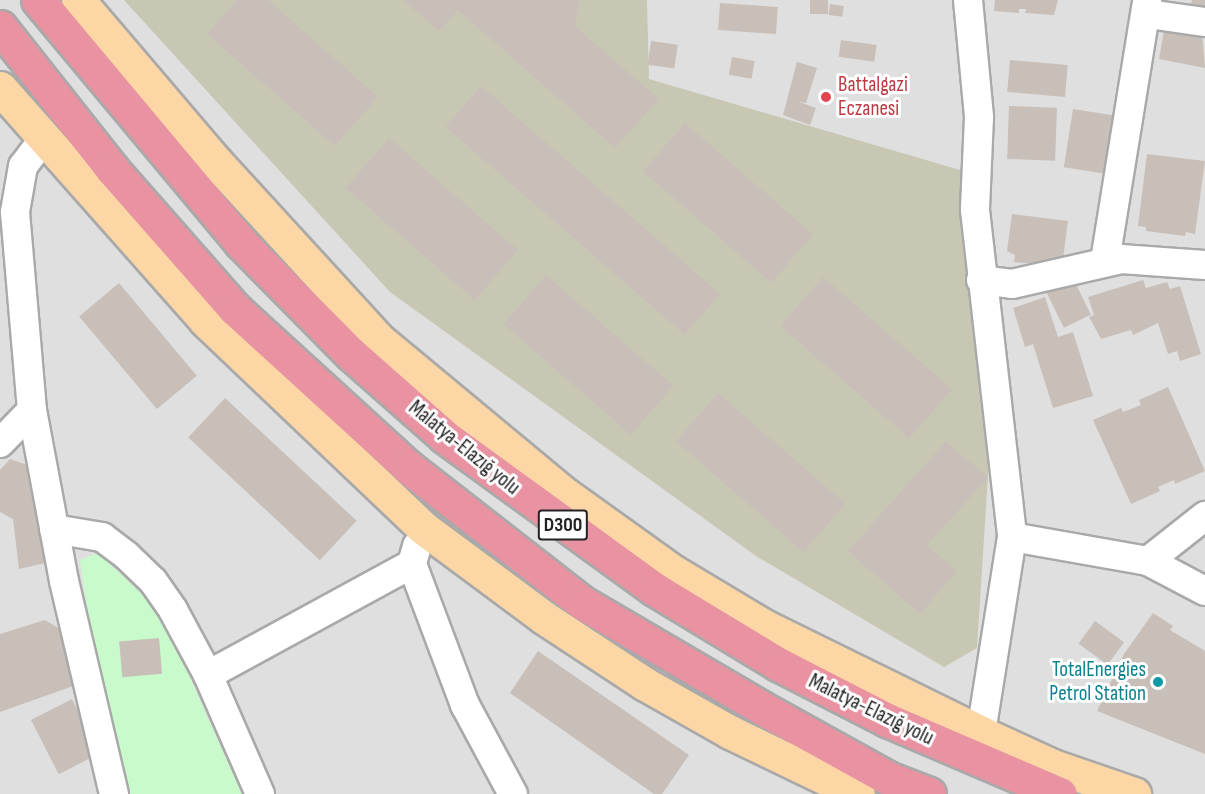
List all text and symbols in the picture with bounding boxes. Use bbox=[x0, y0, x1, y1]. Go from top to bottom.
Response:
place label: Battalgazi Eczanesi bbox=[838, 72, 908, 122]
marker: Battalgazi Eczanesi bbox=[819, 90, 833, 104]
street label: Malatya-Elazığ yolu bbox=[403, 395, 525, 501]
road number: D300 bbox=[538, 508, 588, 542]
place label: TotalEnergies Petrol Station bbox=[1049, 657, 1146, 707]
street label: Malatya-Elazığ yolu bbox=[804, 669, 938, 751]
marker: TotalEnergies Petrol Station bbox=[1151, 675, 1165, 689]

